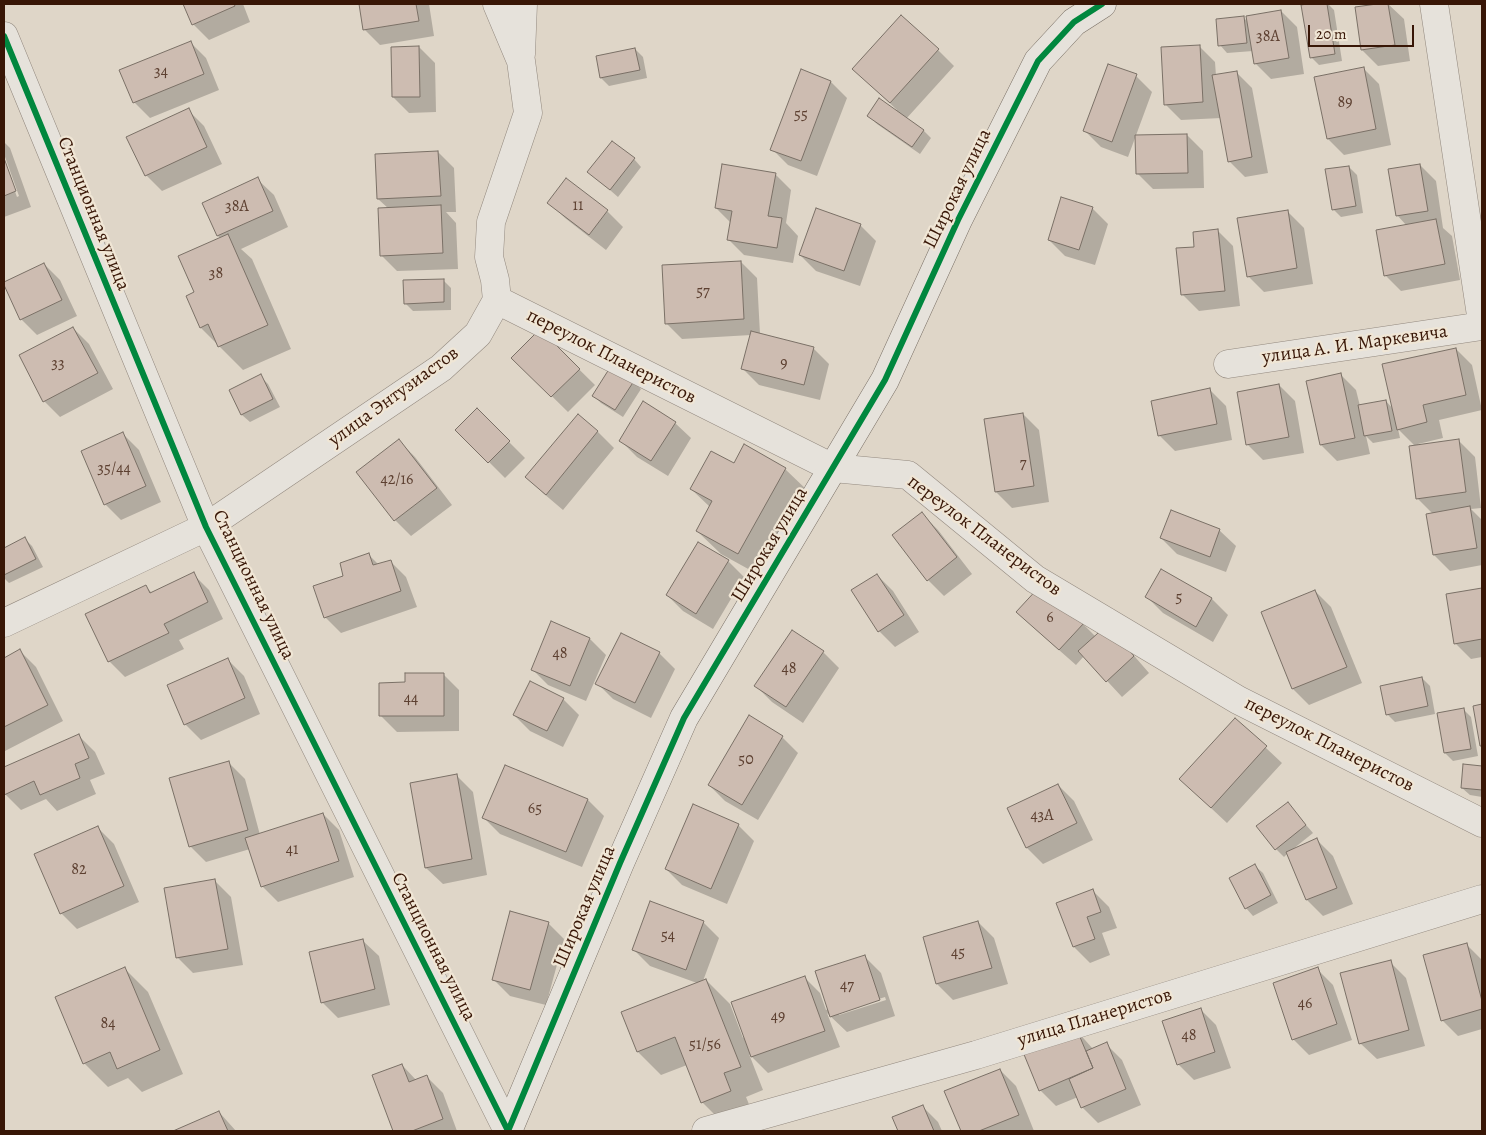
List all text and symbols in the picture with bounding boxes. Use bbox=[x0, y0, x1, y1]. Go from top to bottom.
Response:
scale bar bbox=[1311, 15, 1417, 47]
text: 20 m bbox=[1316, 24, 1347, 44]
house number: 38А bbox=[1256, 27, 1280, 47]
house number: 34 bbox=[154, 62, 168, 82]
house number: 89 bbox=[1337, 93, 1353, 113]
house number: 55 bbox=[794, 105, 808, 125]
street label: Широкая улица bbox=[919, 125, 997, 253]
street label: Станционная улица bbox=[52, 134, 134, 294]
house number: 11 bbox=[573, 196, 583, 216]
house number: 38А bbox=[225, 197, 249, 217]
house number: 38 bbox=[209, 264, 223, 284]
house number: 57 bbox=[696, 282, 710, 302]
street label: переулок Планеристов bbox=[522, 304, 700, 410]
street label: улица А. И. Маркевича bbox=[1261, 321, 1449, 369]
street label: улица Энтузиастов bbox=[324, 342, 464, 452]
house number: 33 bbox=[51, 354, 65, 374]
house number: 9 bbox=[780, 354, 788, 374]
house number: 7 bbox=[1020, 454, 1026, 474]
house number: 35/44 bbox=[97, 459, 131, 479]
house number: 42/16 bbox=[381, 470, 413, 490]
street label: переулок Планеристов bbox=[902, 471, 1066, 601]
street label: Широкая улица bbox=[727, 483, 813, 607]
street label: Станционная улица bbox=[207, 506, 299, 664]
house number: 5 bbox=[1176, 588, 1182, 608]
house number: 6 bbox=[1046, 608, 1054, 628]
house number: 48 bbox=[552, 644, 568, 664]
house number: 48 bbox=[781, 659, 797, 679]
house number: 44 bbox=[404, 689, 418, 709]
street label: переулок Планеристов bbox=[1240, 692, 1418, 798]
house number: 50 bbox=[738, 750, 754, 770]
house number: 65 bbox=[528, 799, 542, 819]
house number: 43А bbox=[1030, 806, 1054, 826]
house number: 41 bbox=[286, 840, 298, 860]
street label: Широкая улица bbox=[549, 842, 621, 972]
house number: 82 bbox=[71, 860, 87, 880]
street label: Станционная улица bbox=[386, 869, 480, 1025]
house number: 54 bbox=[661, 926, 675, 946]
house number: 45 bbox=[951, 943, 965, 963]
house number: 47 bbox=[840, 976, 854, 996]
street label: улица Планеристов bbox=[1015, 984, 1175, 1052]
house number: 46 bbox=[1298, 994, 1312, 1014]
house number: 49 bbox=[771, 1007, 785, 1027]
house number: 84 bbox=[100, 1014, 116, 1034]
house number: 48 bbox=[1181, 1026, 1197, 1046]
house number: 51/56 bbox=[689, 1035, 721, 1055]

